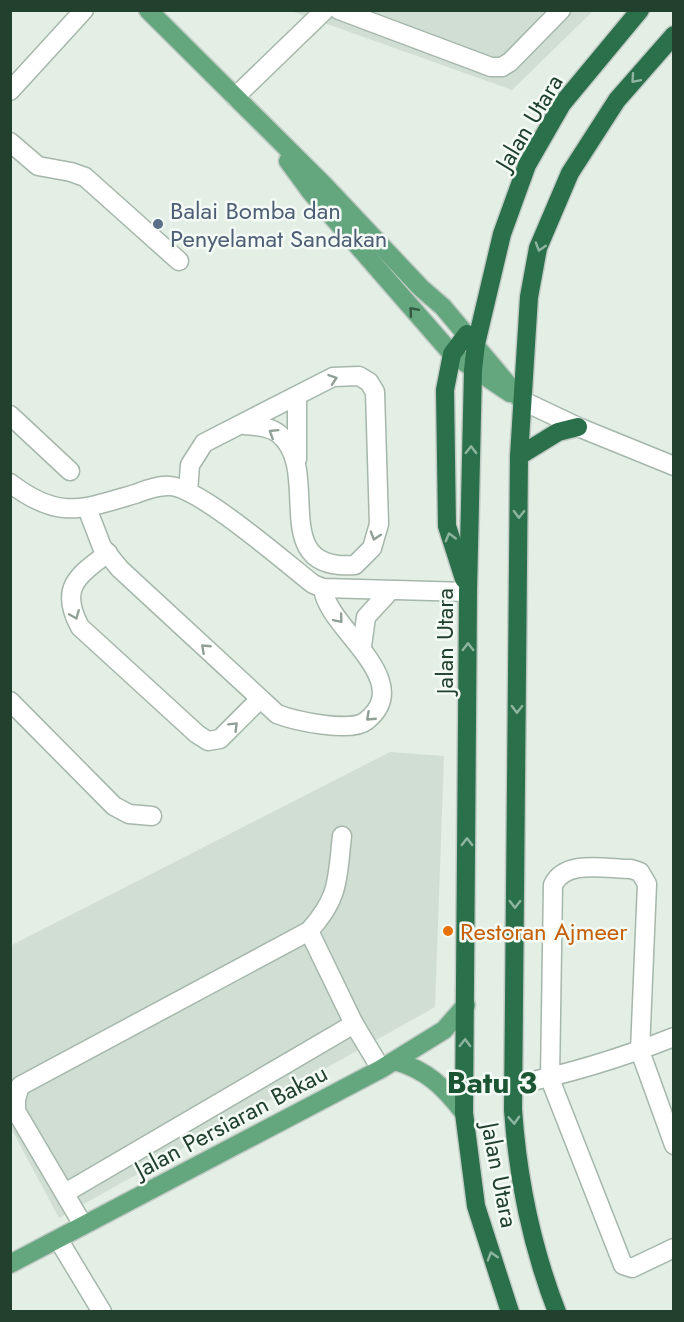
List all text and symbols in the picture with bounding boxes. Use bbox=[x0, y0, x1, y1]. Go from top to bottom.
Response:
street label: Jalan Utara bbox=[485, 67, 571, 179]
one-way arrow bbox=[631, 72, 642, 83]
place label: Balai Bomba dan Penyelamat Sandakan bbox=[170, 193, 387, 256]
marker: Balai Bomba dan Penyelamat Sandakan bbox=[151, 217, 165, 231]
one-way arrow bbox=[535, 241, 547, 252]
one-way arrow bbox=[409, 307, 420, 318]
one-way arrow bbox=[327, 374, 337, 386]
one-way arrow bbox=[269, 428, 279, 440]
one-way arrow bbox=[465, 445, 477, 454]
one-way arrow bbox=[513, 510, 525, 519]
one-way arrow bbox=[370, 530, 382, 541]
one-way arrow bbox=[444, 532, 457, 542]
street label: Jalan Utara bbox=[427, 588, 462, 697]
one-way arrow bbox=[68, 609, 80, 620]
one-way arrow bbox=[332, 612, 343, 623]
one-way arrow bbox=[462, 642, 474, 651]
one-way arrow bbox=[202, 644, 212, 655]
one-way arrow bbox=[511, 705, 523, 714]
one-way arrow bbox=[366, 710, 376, 721]
one-way arrow bbox=[226, 722, 237, 733]
one-way arrow bbox=[461, 837, 473, 846]
one-way arrow bbox=[509, 900, 521, 909]
place label: Restoran Ajmeer bbox=[460, 914, 628, 949]
marker: Restoran Ajmeer bbox=[441, 924, 455, 938]
one-way arrow bbox=[459, 1039, 471, 1048]
street label: Jalan Persiaran Bakau bbox=[126, 1055, 334, 1188]
district label: Batu 3 bbox=[447, 1061, 537, 1104]
one-way arrow bbox=[507, 1116, 520, 1125]
street label: Jalan Utara bbox=[472, 1117, 527, 1231]
one-way arrow bbox=[487, 1251, 499, 1262]

